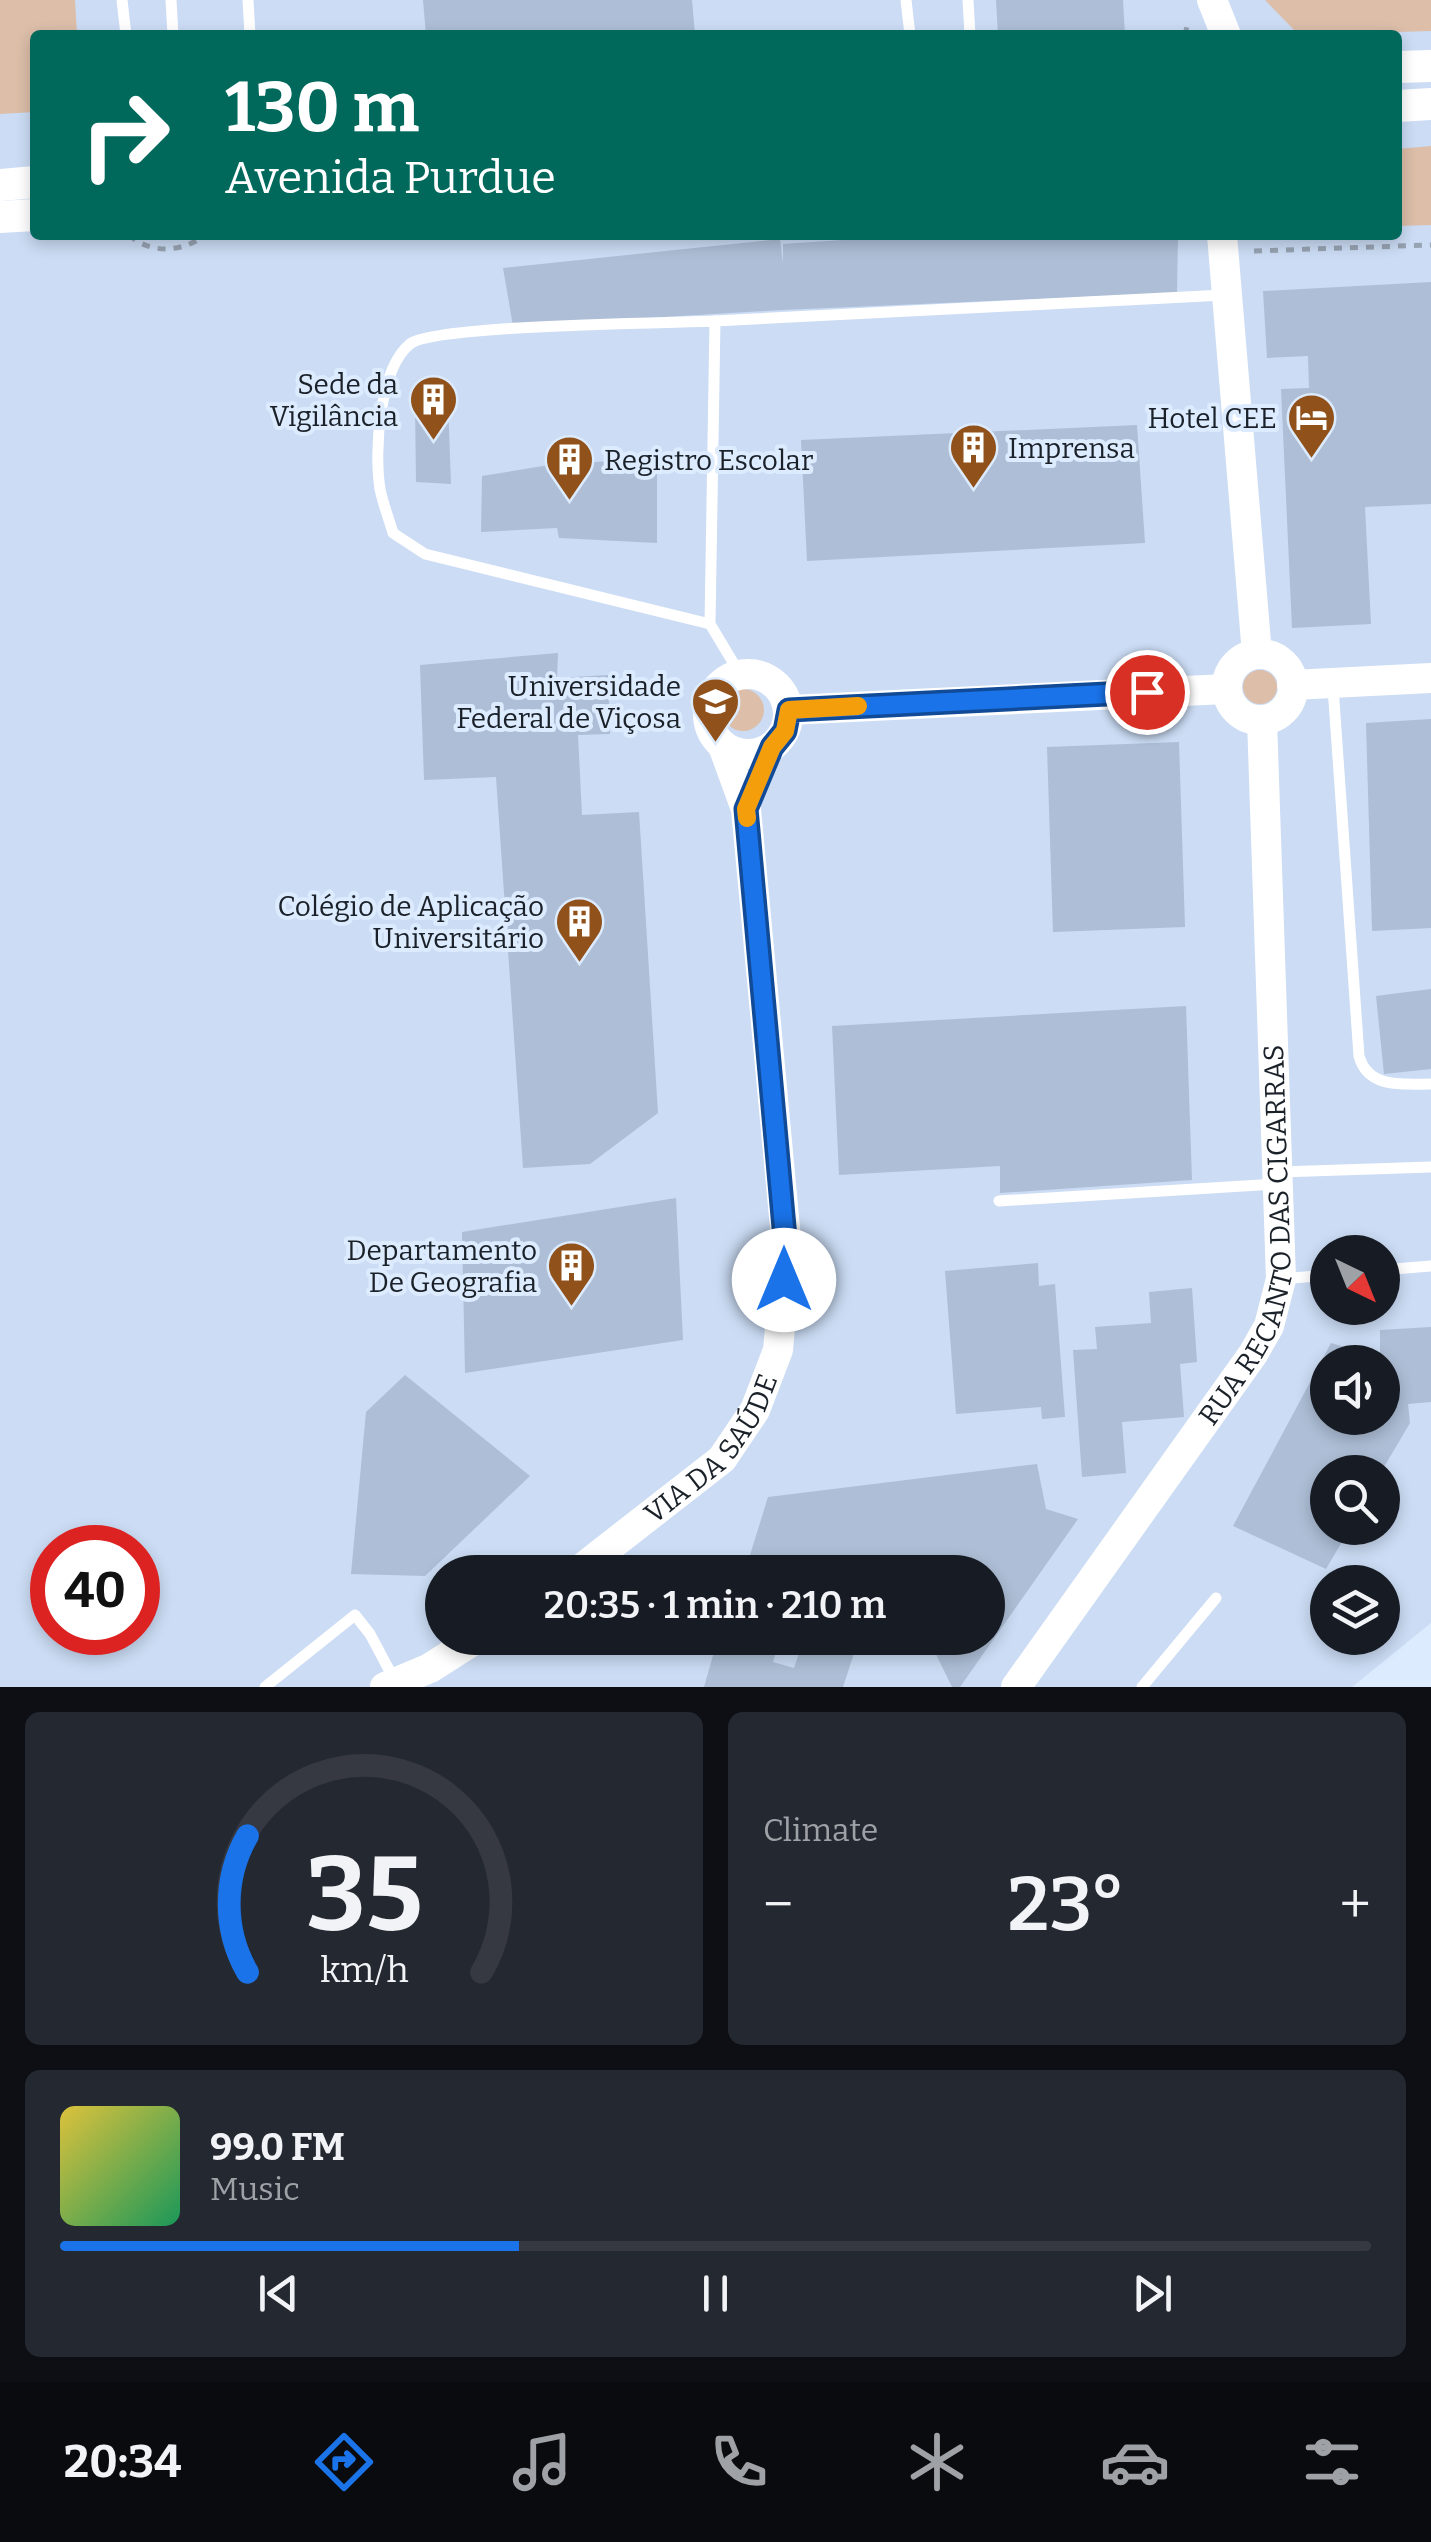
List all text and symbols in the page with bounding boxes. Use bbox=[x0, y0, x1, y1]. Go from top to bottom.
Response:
text: 130 m bbox=[225, 66, 419, 150]
icon: right bbox=[60, 70, 190, 200]
text: Avenida Purdue bbox=[225, 151, 556, 205]
place label: Sede da Vigilância bbox=[270, 368, 398, 433]
building icon: Sede da Vigilância bbox=[407, 374, 459, 442]
hotel icon: Hotel CEE bbox=[1286, 392, 1338, 460]
place label: Hotel CEE bbox=[1147, 402, 1277, 435]
building icon: Imprensa bbox=[947, 422, 999, 490]
place label: Imprensa bbox=[1008, 432, 1135, 465]
building icon: Registro Escolar bbox=[543, 434, 595, 502]
place label: Registro Escolar bbox=[604, 444, 813, 477]
pin bbox=[1105, 650, 1190, 735]
icon: arrive bbox=[1120, 665, 1175, 720]
place label: Universidade Federal de Viçosa bbox=[456, 670, 681, 735]
school or university icon: Universidade Federal de Viçosa bbox=[690, 676, 742, 744]
place label: Colégio de Aplicação Universitário bbox=[278, 890, 544, 955]
building icon: Colégio de Aplicação Universitário bbox=[553, 896, 605, 964]
street label: RUA RECANTO DAS CIGARRAS bbox=[1192, 1044, 1299, 1431]
position arrow bbox=[732, 1228, 836, 1332]
place label: Departamento De Geografia bbox=[347, 1234, 537, 1299]
north arrow bbox=[1310, 1235, 1400, 1325]
map controls bbox=[1310, 1235, 1400, 1655]
building icon: Departamento De Geografia bbox=[546, 1240, 598, 1308]
button: sound bbox=[1310, 1345, 1400, 1435]
street label: VIA DA SAÚDE bbox=[638, 1369, 784, 1530]
button: search bbox=[1310, 1455, 1400, 1545]
speed limit sign: 40 bbox=[30, 1525, 160, 1655]
button: layers bbox=[1310, 1565, 1400, 1655]
text: 20:35 · 1 min · 210 m bbox=[544, 1582, 886, 1628]
text: Climate bbox=[763, 1811, 878, 1849]
text: 35 bbox=[306, 1833, 422, 1958]
text: 23° bbox=[1007, 1860, 1125, 1950]
text: − bbox=[763, 1872, 793, 1938]
text: + bbox=[1340, 1872, 1371, 1938]
text: km/h bbox=[320, 1949, 408, 1991]
text: 99.0 FM bbox=[210, 2124, 345, 2170]
text: Music bbox=[210, 2170, 300, 2208]
icon: previous bbox=[251, 2266, 306, 2321]
icon: pause bbox=[688, 2266, 743, 2321]
icon: next bbox=[1125, 2266, 1180, 2321]
icon: directions bbox=[309, 2427, 379, 2497]
icon: music bbox=[507, 2427, 577, 2497]
icon: phone bbox=[704, 2427, 774, 2497]
icon: climate bbox=[902, 2427, 972, 2497]
icon: car bbox=[1100, 2427, 1170, 2497]
icon: filters bbox=[1297, 2427, 1367, 2497]
text: 20:34 bbox=[64, 2435, 182, 2489]

